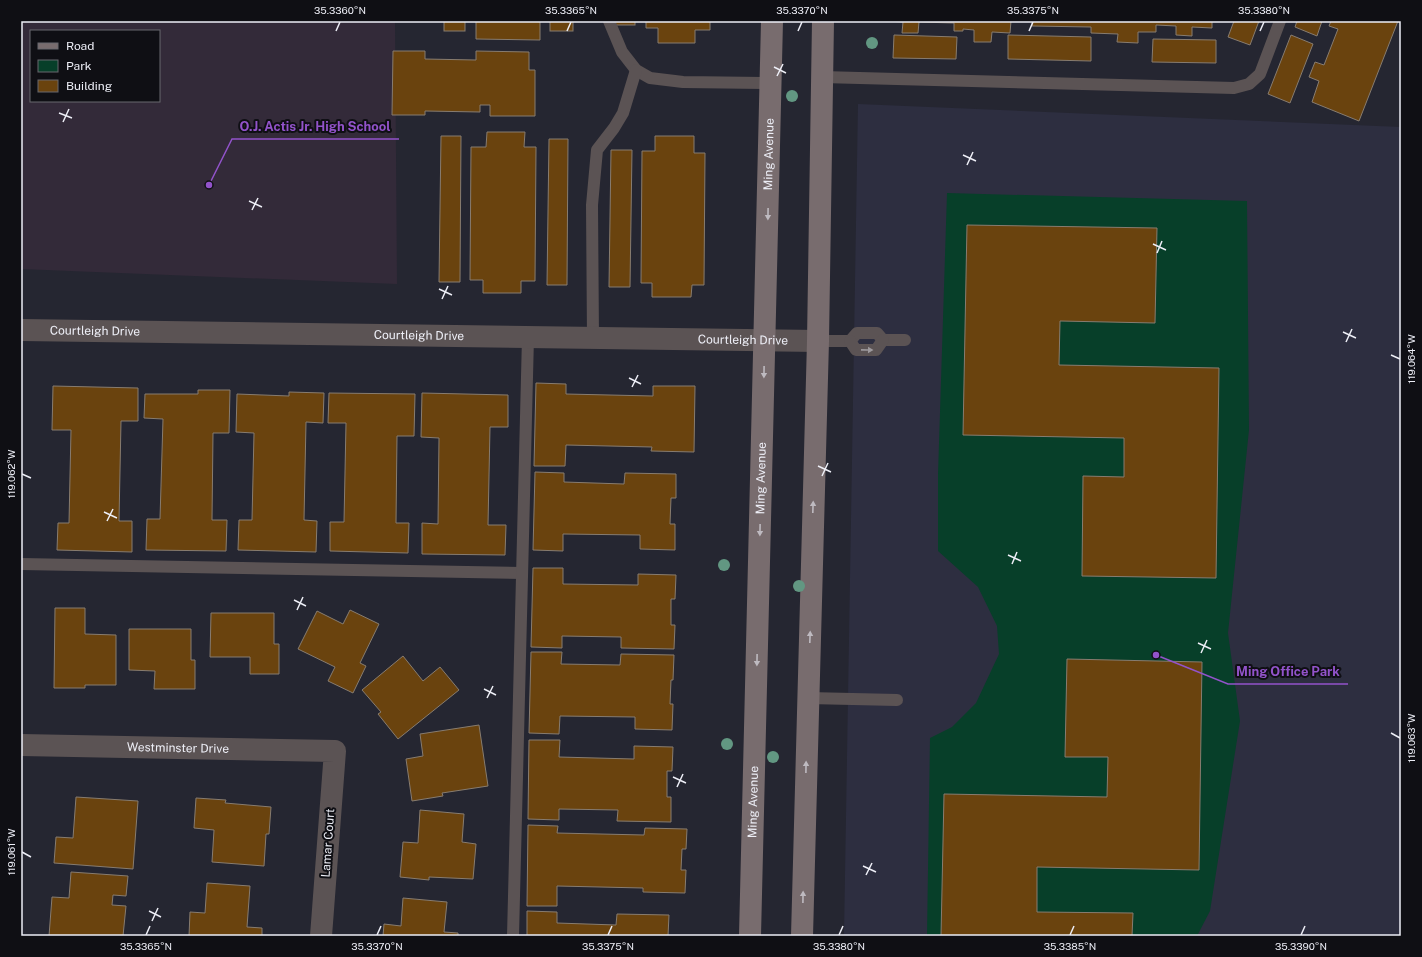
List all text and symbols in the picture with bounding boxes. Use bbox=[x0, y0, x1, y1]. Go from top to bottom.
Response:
text: 35.3360°N bbox=[314, 4, 366, 16]
text: 35.3365°N bbox=[545, 4, 597, 16]
text: 35.3370°N bbox=[776, 4, 828, 16]
text: 35.3375°N bbox=[1007, 4, 1059, 16]
text: 35.3380°N bbox=[1238, 4, 1290, 16]
legend bbox=[30, 30, 160, 102]
text: Road bbox=[66, 39, 94, 53]
text: Park bbox=[66, 59, 92, 73]
text: Building bbox=[66, 79, 112, 93]
callout: O.J. Actis Jr. High School bbox=[232, 114, 399, 139]
street label: Ming Avenue bbox=[761, 118, 777, 191]
text: O.J. Actis Jr. High School bbox=[240, 119, 390, 134]
one-way arrow bbox=[765, 208, 771, 221]
street label: Courtleigh Drive bbox=[50, 323, 141, 339]
street label: Courtleigh Drive bbox=[374, 328, 464, 343]
street label: Courtleigh Drive bbox=[698, 332, 788, 348]
text: 119.064°W bbox=[1405, 334, 1417, 384]
one-way arrow bbox=[861, 347, 874, 353]
one-way arrow bbox=[761, 366, 768, 378]
street label: Ming Avenue bbox=[753, 442, 769, 514]
text: 119.062°W bbox=[5, 449, 17, 499]
one-way arrow bbox=[810, 500, 816, 513]
one-way arrow bbox=[757, 524, 764, 536]
one-way arrow bbox=[806, 631, 813, 643]
one-way arrow bbox=[754, 654, 760, 667]
callout: Ming Office Park bbox=[1228, 659, 1348, 684]
text: Ming Office Park bbox=[1236, 664, 1340, 679]
text: 119.063°W bbox=[1405, 713, 1417, 763]
street label: Westminster Drive bbox=[127, 740, 229, 756]
one-way arrow bbox=[803, 760, 809, 773]
street label: Ming Avenue bbox=[745, 766, 761, 838]
street label: Lamar Court bbox=[319, 808, 337, 878]
text: 119.061°W bbox=[5, 828, 17, 876]
one-way arrow bbox=[800, 890, 806, 903]
text: 35.3365°N bbox=[120, 940, 172, 952]
text: 35.3370°N bbox=[351, 940, 403, 952]
text: 35.3375°N bbox=[582, 940, 634, 952]
text: 35.3380°N bbox=[813, 940, 865, 952]
text: 35.3385°N bbox=[1044, 940, 1096, 952]
text: 35.3390°N bbox=[1275, 940, 1327, 952]

